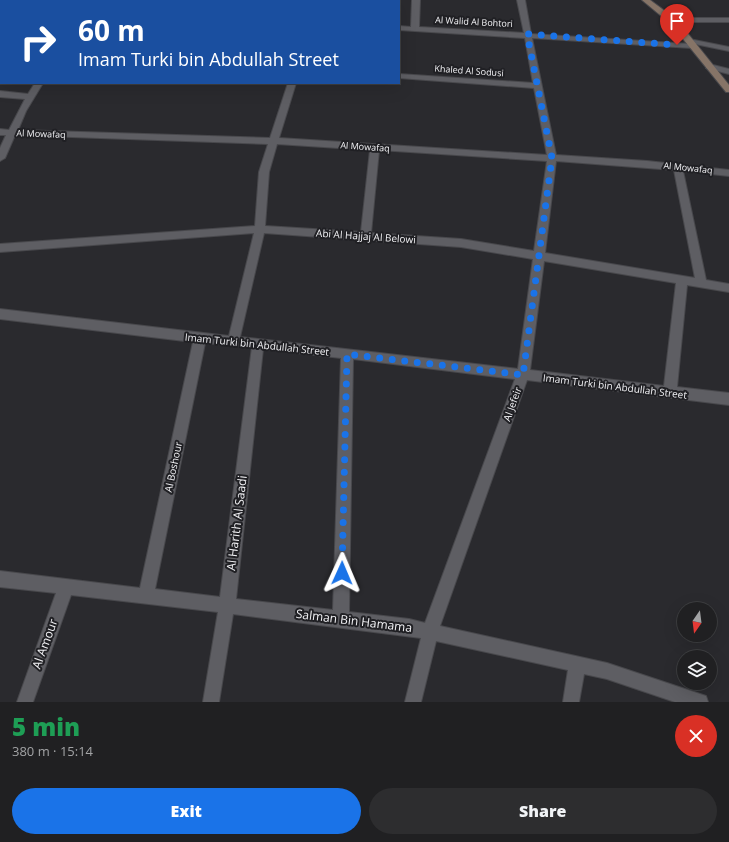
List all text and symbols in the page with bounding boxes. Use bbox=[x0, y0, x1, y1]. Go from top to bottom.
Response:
pin bbox=[660, 4, 694, 45]
icon: arrive bbox=[666, 10, 688, 32]
text: 60 m bbox=[78, 11, 145, 49]
street label: Al Walid Al Bohtori bbox=[435, 13, 513, 30]
icon: right bbox=[12, 16, 64, 68]
text: Imam Turki bin Abdullah Street bbox=[78, 47, 339, 71]
street label: Khaled Al Sodusi bbox=[434, 62, 504, 79]
street label: Al Mowafaq bbox=[16, 126, 66, 141]
street label: Al Mowafaq bbox=[340, 138, 390, 155]
street label: Al Mowafaq bbox=[663, 158, 713, 177]
street label: Abi Al Hajjaj Al Belowi bbox=[316, 226, 416, 246]
street label: Imam Turki bin Abdullah Street bbox=[184, 329, 330, 359]
street label: Imam Turki bin Abdullah Street bbox=[542, 370, 688, 402]
street label: Al Jefeir bbox=[499, 385, 525, 423]
street label: Al Boshour bbox=[161, 441, 185, 493]
street label: Al Harith Al Saadi bbox=[222, 474, 251, 572]
position arrow bbox=[321, 552, 363, 594]
north arrow bbox=[677, 602, 717, 642]
map controls bbox=[677, 602, 717, 690]
street label: Salman Bin Hamama bbox=[295, 605, 413, 636]
street label: Al Amour bbox=[28, 616, 61, 671]
button: layers bbox=[677, 650, 717, 690]
text: 5 min bbox=[12, 710, 80, 743]
button: close bbox=[675, 715, 717, 757]
text: 380 m · 15:14 bbox=[12, 742, 93, 760]
button: Exit bbox=[12, 788, 361, 834]
button: Share bbox=[369, 788, 717, 834]

